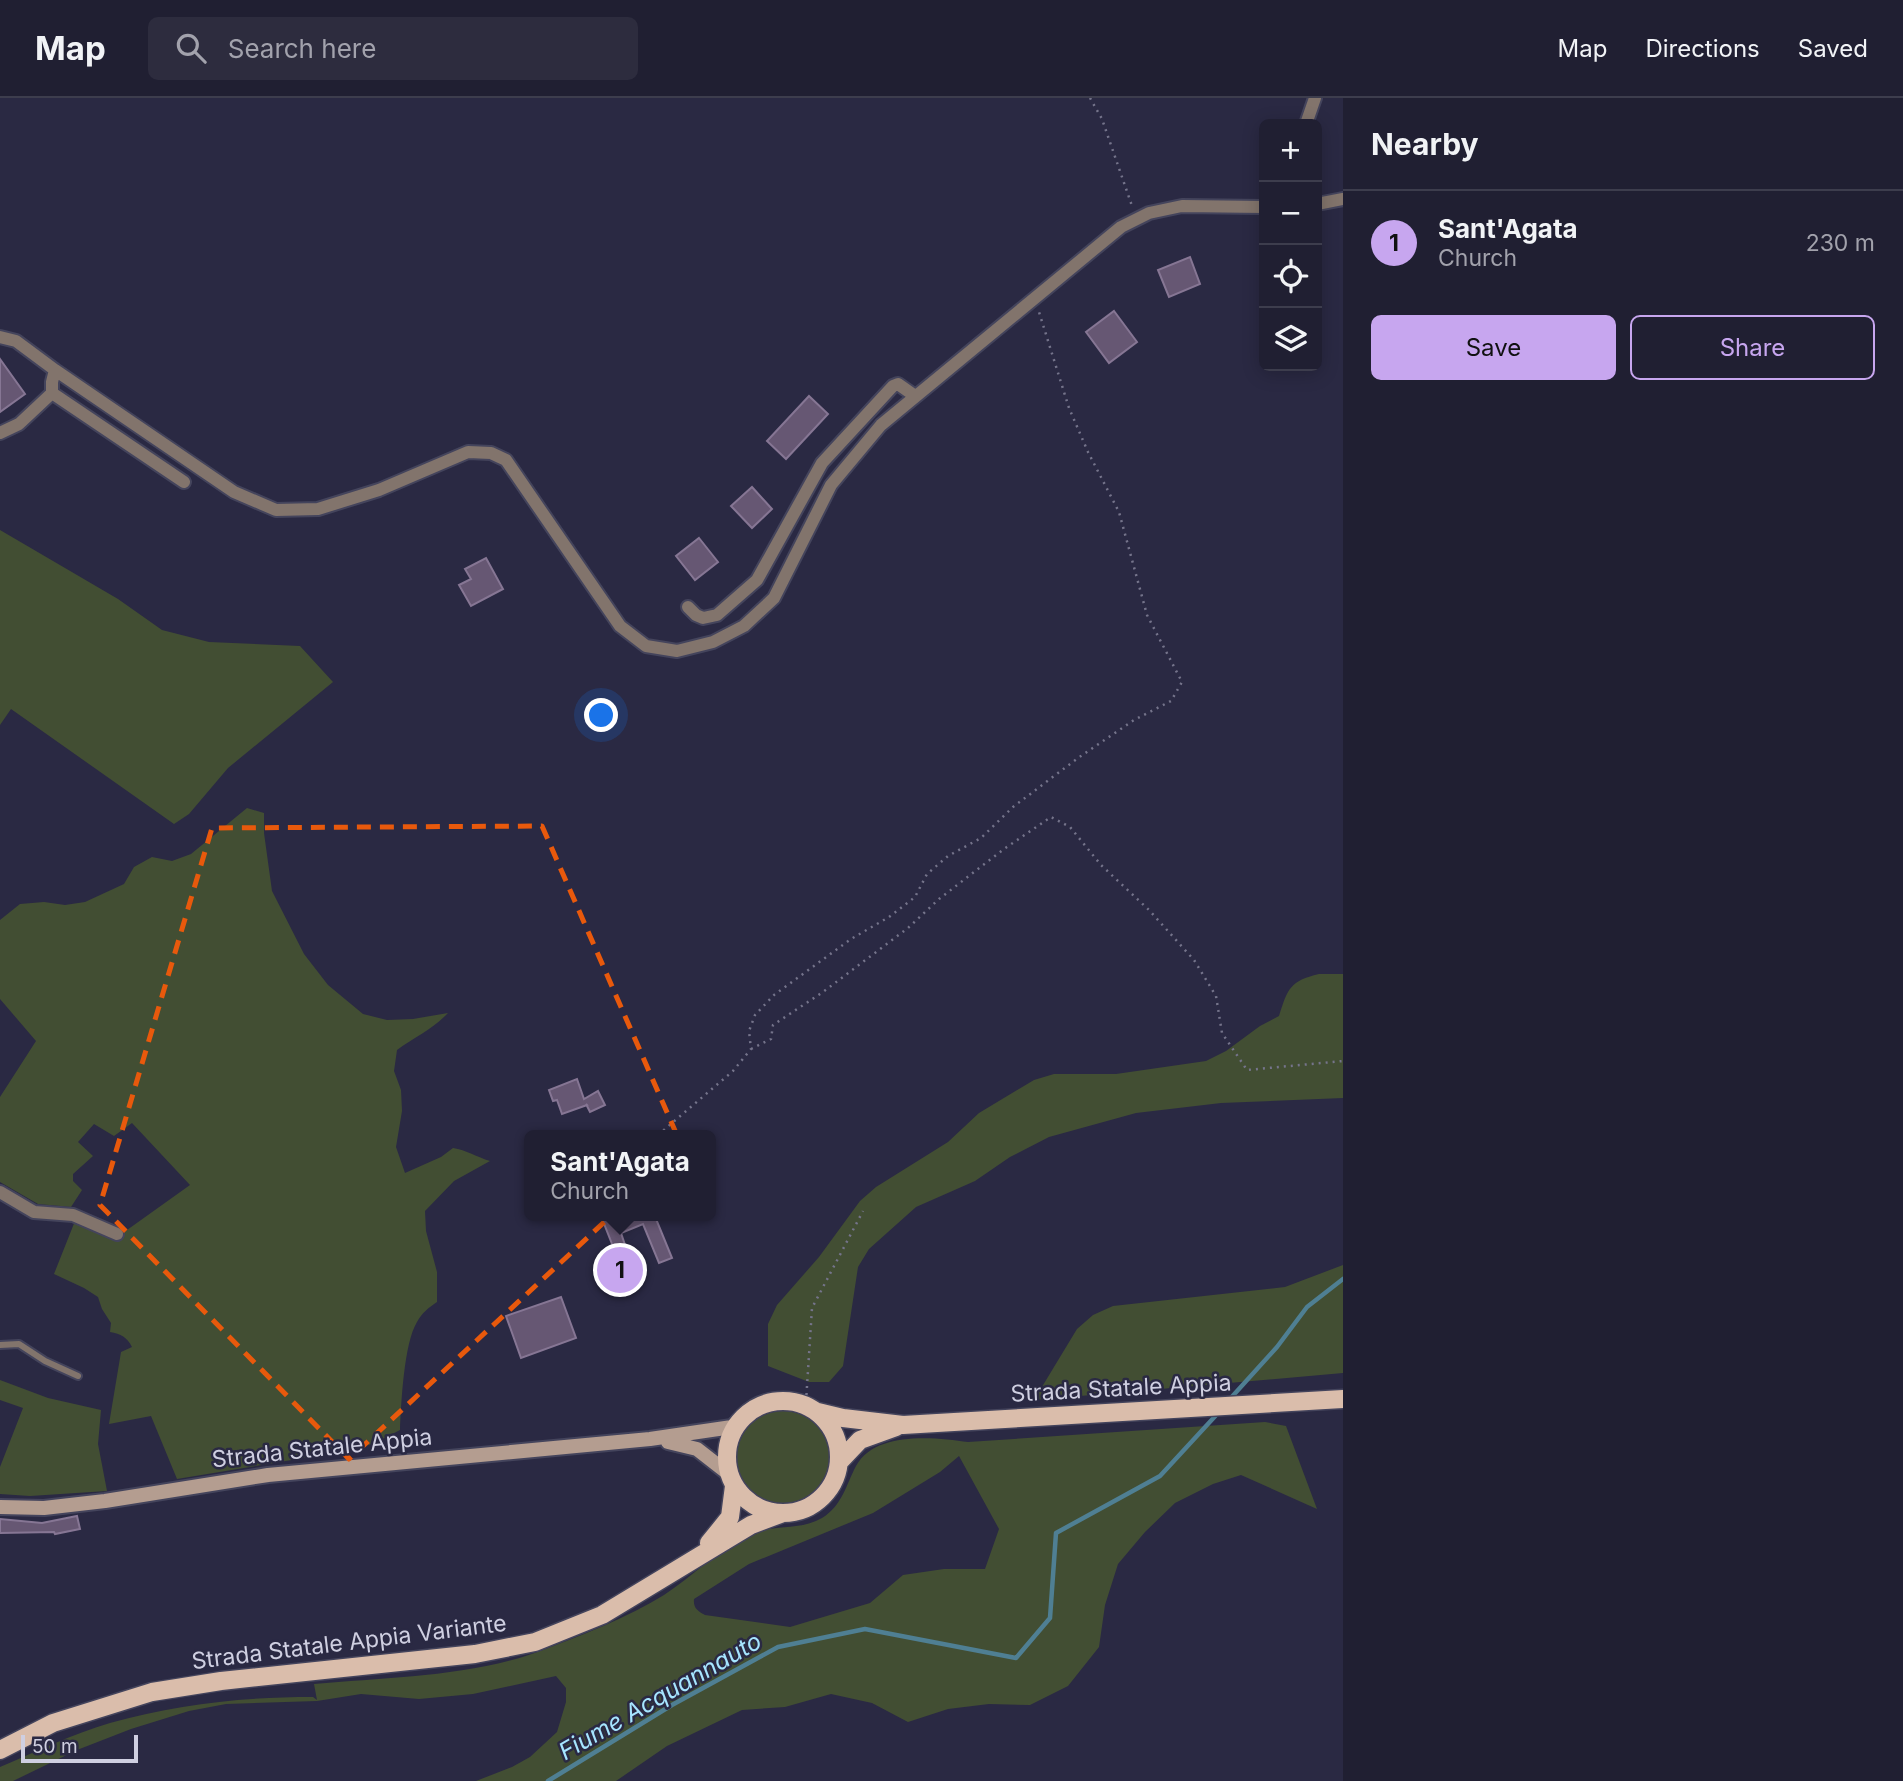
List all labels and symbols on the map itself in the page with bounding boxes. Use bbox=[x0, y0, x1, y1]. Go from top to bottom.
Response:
your location bbox=[584, 698, 618, 732]
pin: 1 bbox=[597, 1244, 643, 1296]
street label: Strada Statale Appia bbox=[1010, 1368, 1232, 1408]
street label: Strada Statale Appia bbox=[211, 1423, 433, 1473]
street label: Strada Statale Appia Variante bbox=[190, 1609, 508, 1675]
water label: Fiume Acquannauto bbox=[554, 1626, 766, 1766]
scale bar bbox=[21, 1732, 138, 1764]

